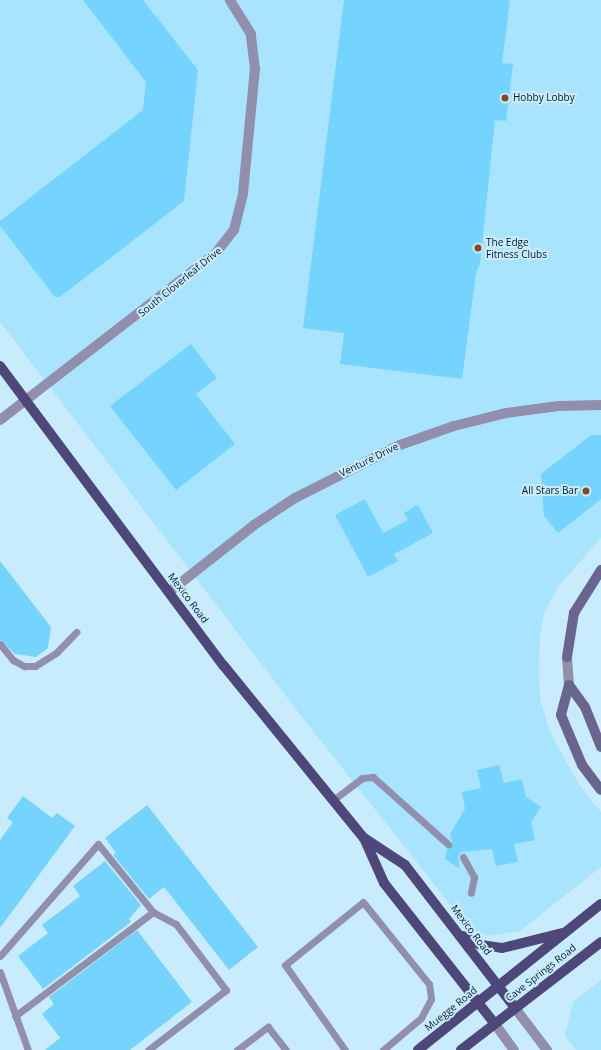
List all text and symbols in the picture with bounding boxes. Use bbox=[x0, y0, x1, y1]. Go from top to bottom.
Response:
place label: Hobby Lobby bbox=[513, 92, 575, 104]
marker: Hobby Lobby bbox=[500, 93, 510, 103]
place label: The Edge Fitness Clubs bbox=[486, 236, 547, 260]
marker: The Edge Fitness Clubs bbox=[473, 243, 483, 253]
street label: South Cloverleaf Drive bbox=[136, 245, 224, 319]
street label: Venture Drive bbox=[338, 441, 400, 479]
place label: All Stars Bar bbox=[522, 485, 578, 497]
marker: All Stars Bar bbox=[581, 486, 591, 496]
street label: Mexico Road bbox=[165, 571, 211, 625]
street label: Mexico Road bbox=[448, 903, 494, 957]
street label: Cave Springs Road bbox=[503, 942, 579, 1004]
street label: Muegge Road bbox=[422, 984, 480, 1034]

